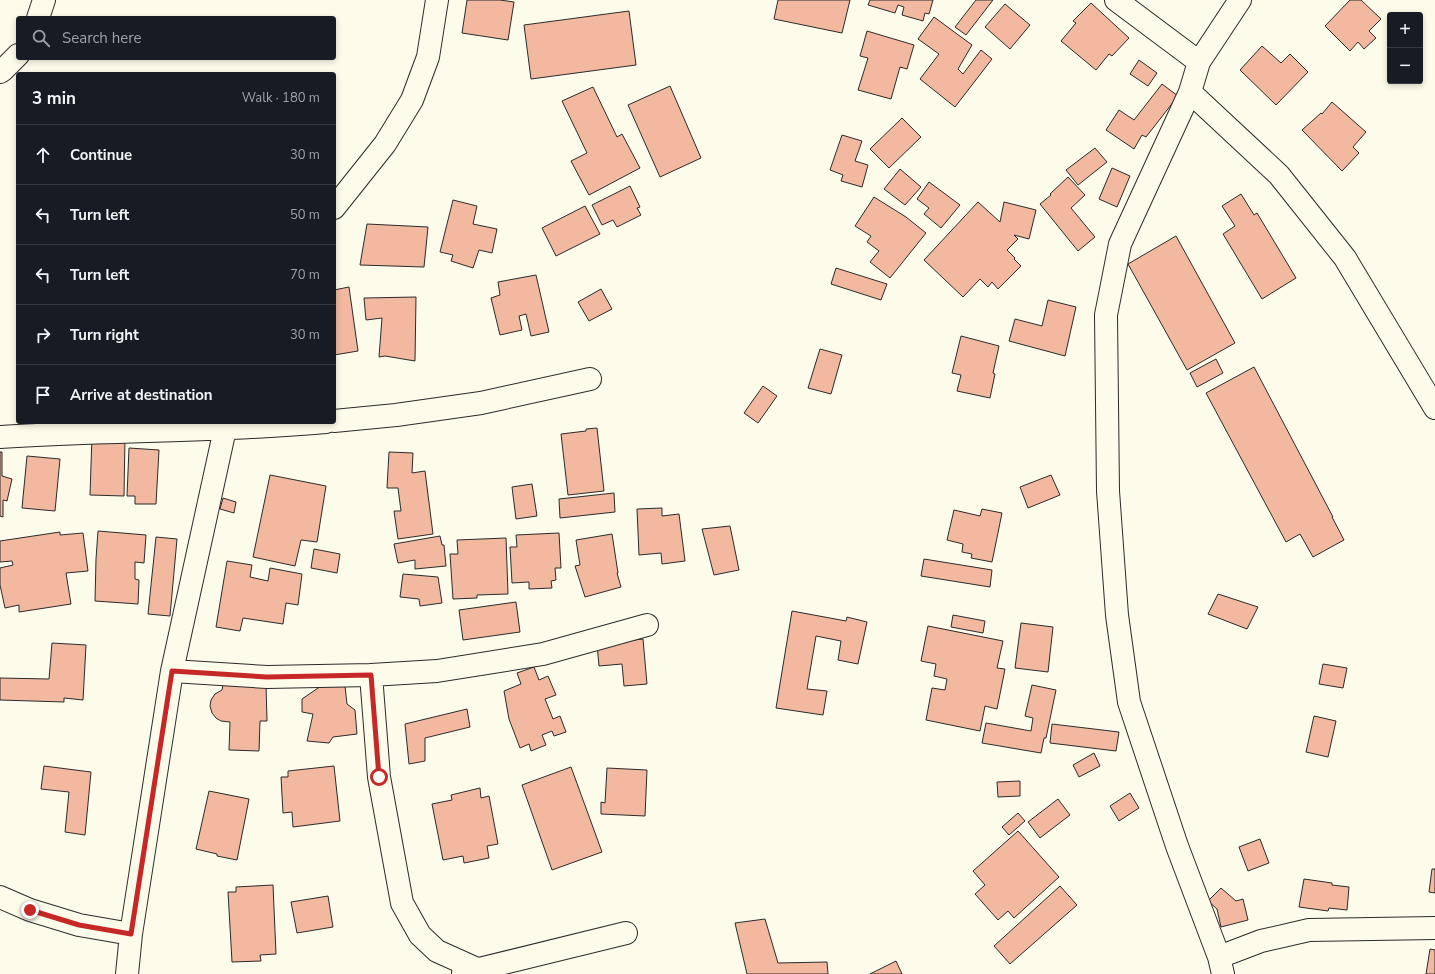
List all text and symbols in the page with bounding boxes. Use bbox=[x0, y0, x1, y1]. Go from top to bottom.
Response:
map controls bbox=[1387, 12, 1423, 84]
button: + bbox=[1387, 12, 1423, 48]
search box bbox=[16, 16, 336, 60]
icon: search bbox=[30, 27, 52, 49]
text: Search here bbox=[62, 28, 142, 48]
button: − bbox=[1387, 48, 1423, 84]
text: 3 min bbox=[32, 87, 76, 110]
text: Walk · 180 m bbox=[242, 89, 320, 107]
icon: ahead bbox=[32, 144, 54, 166]
text: Continue bbox=[70, 145, 132, 165]
text: 30 m bbox=[290, 146, 320, 164]
icon: left bbox=[32, 204, 54, 226]
text: Turn left bbox=[70, 205, 129, 225]
text: 50 m bbox=[290, 206, 320, 224]
icon: left bbox=[32, 264, 54, 286]
text: Turn left bbox=[70, 265, 129, 285]
text: 70 m bbox=[290, 266, 320, 284]
icon: right bbox=[32, 324, 54, 346]
text: Turn right bbox=[70, 325, 139, 345]
text: 30 m bbox=[290, 326, 320, 344]
icon: arrive bbox=[32, 384, 54, 406]
text: Arrive at destination bbox=[70, 385, 213, 405]
route start bbox=[370, 768, 388, 786]
route end bbox=[21, 901, 39, 919]

